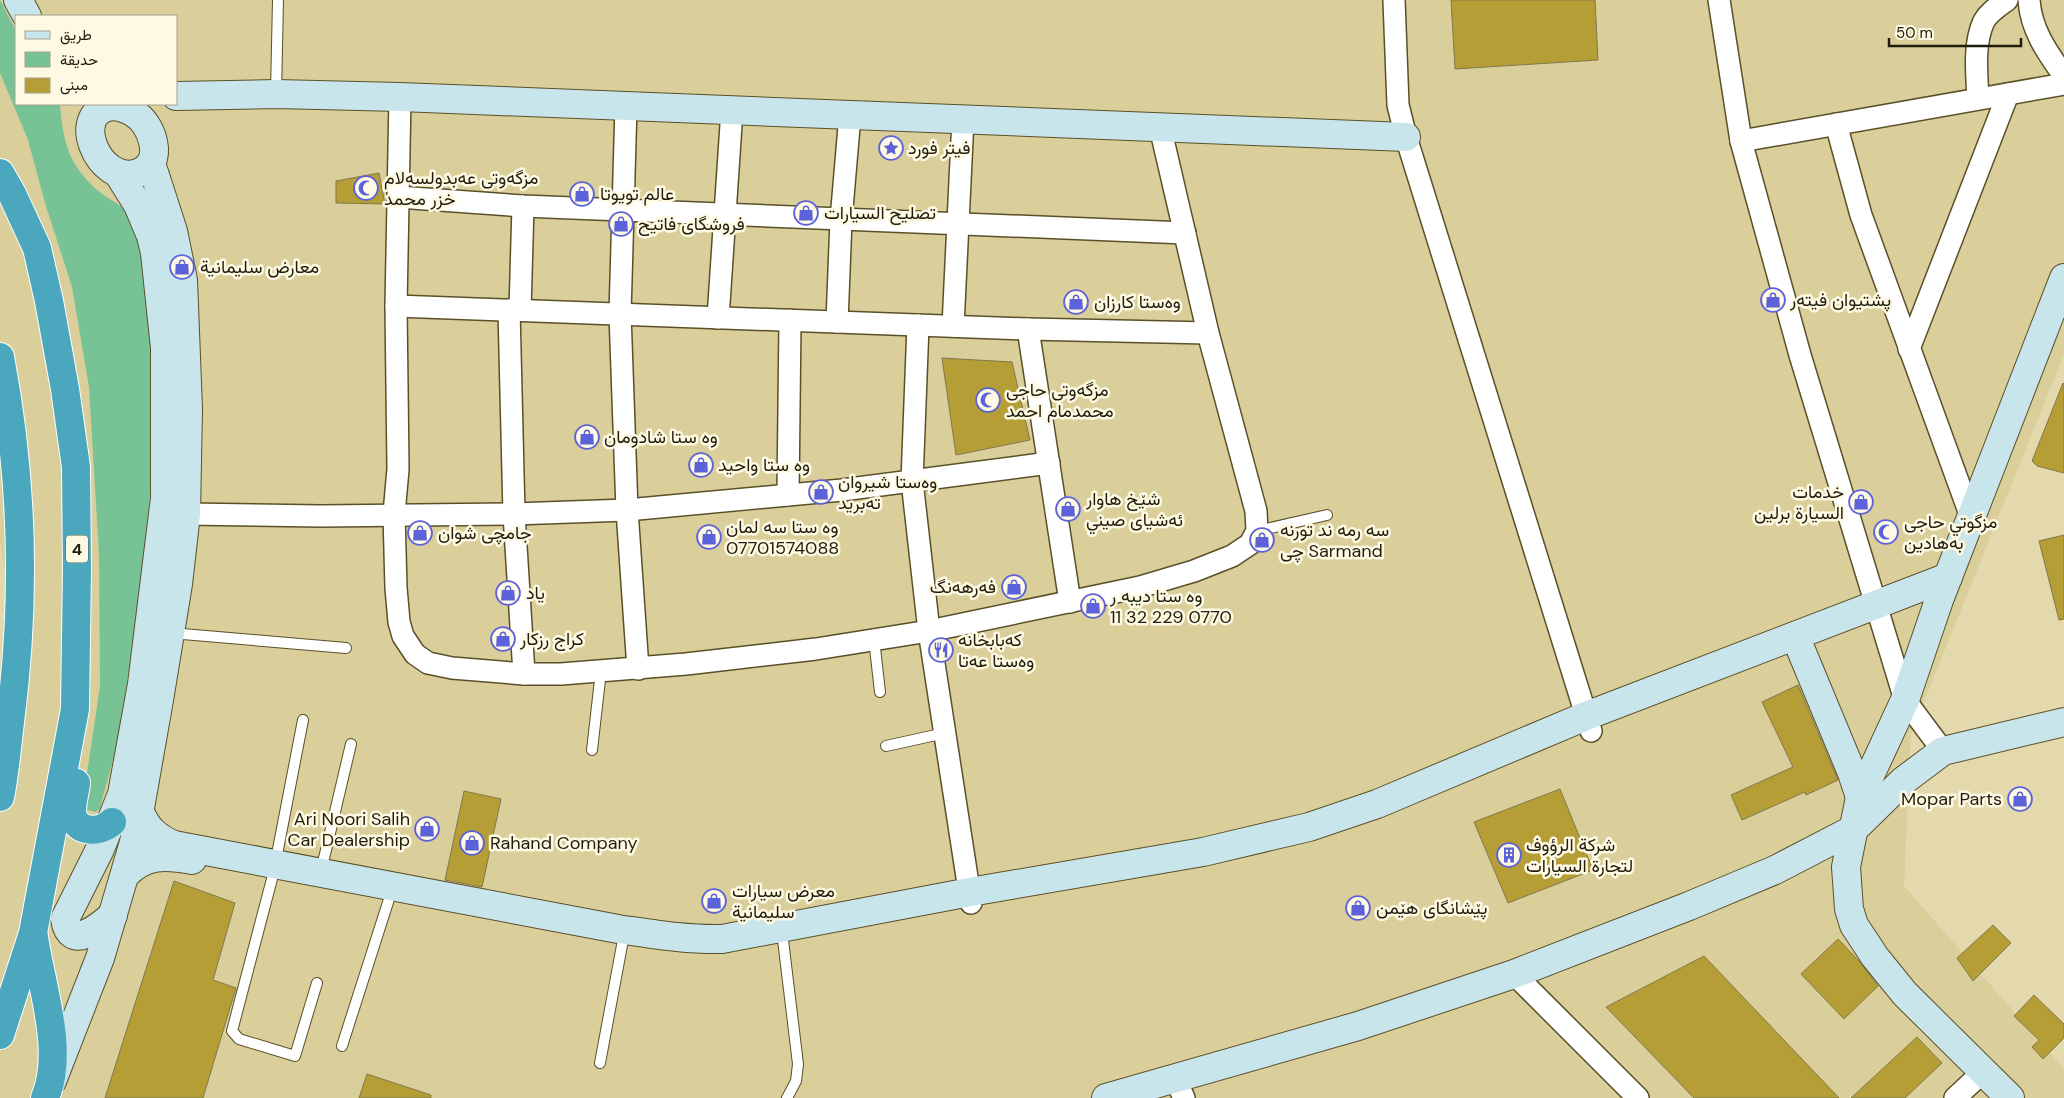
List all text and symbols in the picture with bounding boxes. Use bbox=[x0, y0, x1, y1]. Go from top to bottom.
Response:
legend bbox=[15, 15, 178, 105]
scale bar bbox=[1889, 15, 2022, 47]
text: 50 m bbox=[1896, 23, 1933, 43]
text: طريق bbox=[60, 25, 92, 45]
text: حديقة bbox=[60, 50, 98, 70]
text: مبنى bbox=[60, 75, 88, 95]
place icon: فيتر فورد bbox=[878, 135, 904, 161]
place label: فيتر فورد bbox=[908, 136, 971, 160]
place label: مزگەوتی عەبدولسەلام خزر محمد bbox=[384, 166, 538, 211]
mosque icon: مزگەوتی عەبدولسەلام خزر محمد bbox=[353, 175, 379, 201]
shop icon: عالم تويوتا bbox=[569, 181, 595, 207]
place label: عالم تويوتا bbox=[600, 182, 674, 206]
shop icon: تصليح السيارات bbox=[793, 200, 819, 226]
place label: تصليح السيارات bbox=[824, 201, 936, 225]
shop icon: فروشگاى فاتيح bbox=[608, 211, 634, 237]
place label: فروشگاى فاتيح bbox=[638, 212, 745, 236]
shop icon: معارض سليمانية bbox=[169, 254, 195, 280]
place label: معارض سليمانية bbox=[200, 255, 319, 279]
shop icon: پشتیوان فیتەر bbox=[1760, 287, 1786, 313]
place label: پشتیوان فیتەر bbox=[1789, 288, 1891, 312]
shop icon: وەستا کارزان bbox=[1063, 289, 1089, 315]
place label: وەستا کارزان bbox=[1094, 290, 1181, 314]
place label: مزگەوتی حاجی محمدمام احمد bbox=[1006, 378, 1114, 423]
mosque icon: مزگەوتی حاجی محمدمام احمد bbox=[975, 387, 1001, 413]
shop icon: وه ستا شادومان bbox=[574, 424, 600, 450]
place label: وه ستا شادومان bbox=[604, 425, 718, 449]
shop icon: وه ستا واحید bbox=[688, 452, 714, 478]
place label: وه ستا واحید bbox=[718, 453, 810, 477]
place label: وەستا شیروان تەبرید bbox=[838, 470, 937, 515]
shop icon: وەستا شیروان تەبرید bbox=[808, 479, 834, 505]
place label: خدمات السیارة برلین bbox=[1754, 480, 1844, 525]
place label: شێخ هاوار ئەشیای صيني bbox=[1085, 487, 1183, 535]
shop icon: خدمات السیارة برلین bbox=[1848, 489, 1874, 515]
shop icon: شێخ هاوار ئەشیای صيني bbox=[1055, 496, 1081, 522]
place label: مزگوتي حاجی بەهادین bbox=[1904, 510, 1997, 555]
place label: وه ستا سه لمان 07701574088 bbox=[726, 515, 839, 560]
place label: سه رمه ند تورنه چی Sarmand bbox=[1280, 518, 1389, 563]
mosque icon: مزگوتي حاجی بەهادین bbox=[1873, 519, 1899, 545]
shop icon: جامچی شوان bbox=[407, 520, 433, 546]
place label: جامچی شوان bbox=[438, 521, 532, 545]
shop icon: وه ستا سه لمان 07701574088 bbox=[696, 524, 722, 550]
shop icon: سه رمه ند تورنه چی Sarmand bbox=[1249, 527, 1275, 553]
road number: 4 bbox=[66, 536, 88, 562]
shop icon: فەرهەنگ bbox=[1001, 574, 1027, 600]
place label: فەرهەنگ bbox=[930, 575, 996, 599]
shop icon: ياد bbox=[495, 580, 521, 606]
place label: ياد bbox=[526, 581, 545, 605]
place label: وه ستا دیبه ر 11 32 229 0770 bbox=[1109, 584, 1232, 629]
shop icon: وه ستا دیبه ر 11 32 229 0770 bbox=[1080, 593, 1106, 619]
shop icon: كراج رزكار bbox=[490, 626, 516, 652]
place label: كراج رزكار bbox=[519, 627, 584, 651]
place label: کەبابخانە وەستا عەتا bbox=[958, 628, 1034, 673]
restaurant icon: کەبابخانە وەستا عەتا bbox=[928, 637, 954, 663]
shop icon: Mopar Parts bbox=[2007, 786, 2033, 812]
place label: Mopar Parts bbox=[1901, 787, 2002, 811]
place label: Ari Noori Salih Car Dealership bbox=[288, 807, 410, 852]
shop icon: Ari Noori Salih Car Dealership bbox=[414, 816, 440, 842]
shop icon: Rahand Company bbox=[459, 830, 485, 856]
place label: Rahand Company bbox=[490, 831, 638, 855]
place label: شركة الرؤوف لتجارة السيارات bbox=[1526, 833, 1633, 878]
building icon: شركة الرؤوف لتجارة السيارات bbox=[1496, 842, 1522, 868]
place label: معرض سيارات سليمانية bbox=[732, 879, 835, 924]
shop icon: معرض سيارات سليمانية bbox=[701, 888, 727, 914]
shop icon: پێشانگای هێمن bbox=[1345, 895, 1371, 921]
place label: پێشانگای هێمن bbox=[1376, 896, 1488, 920]

